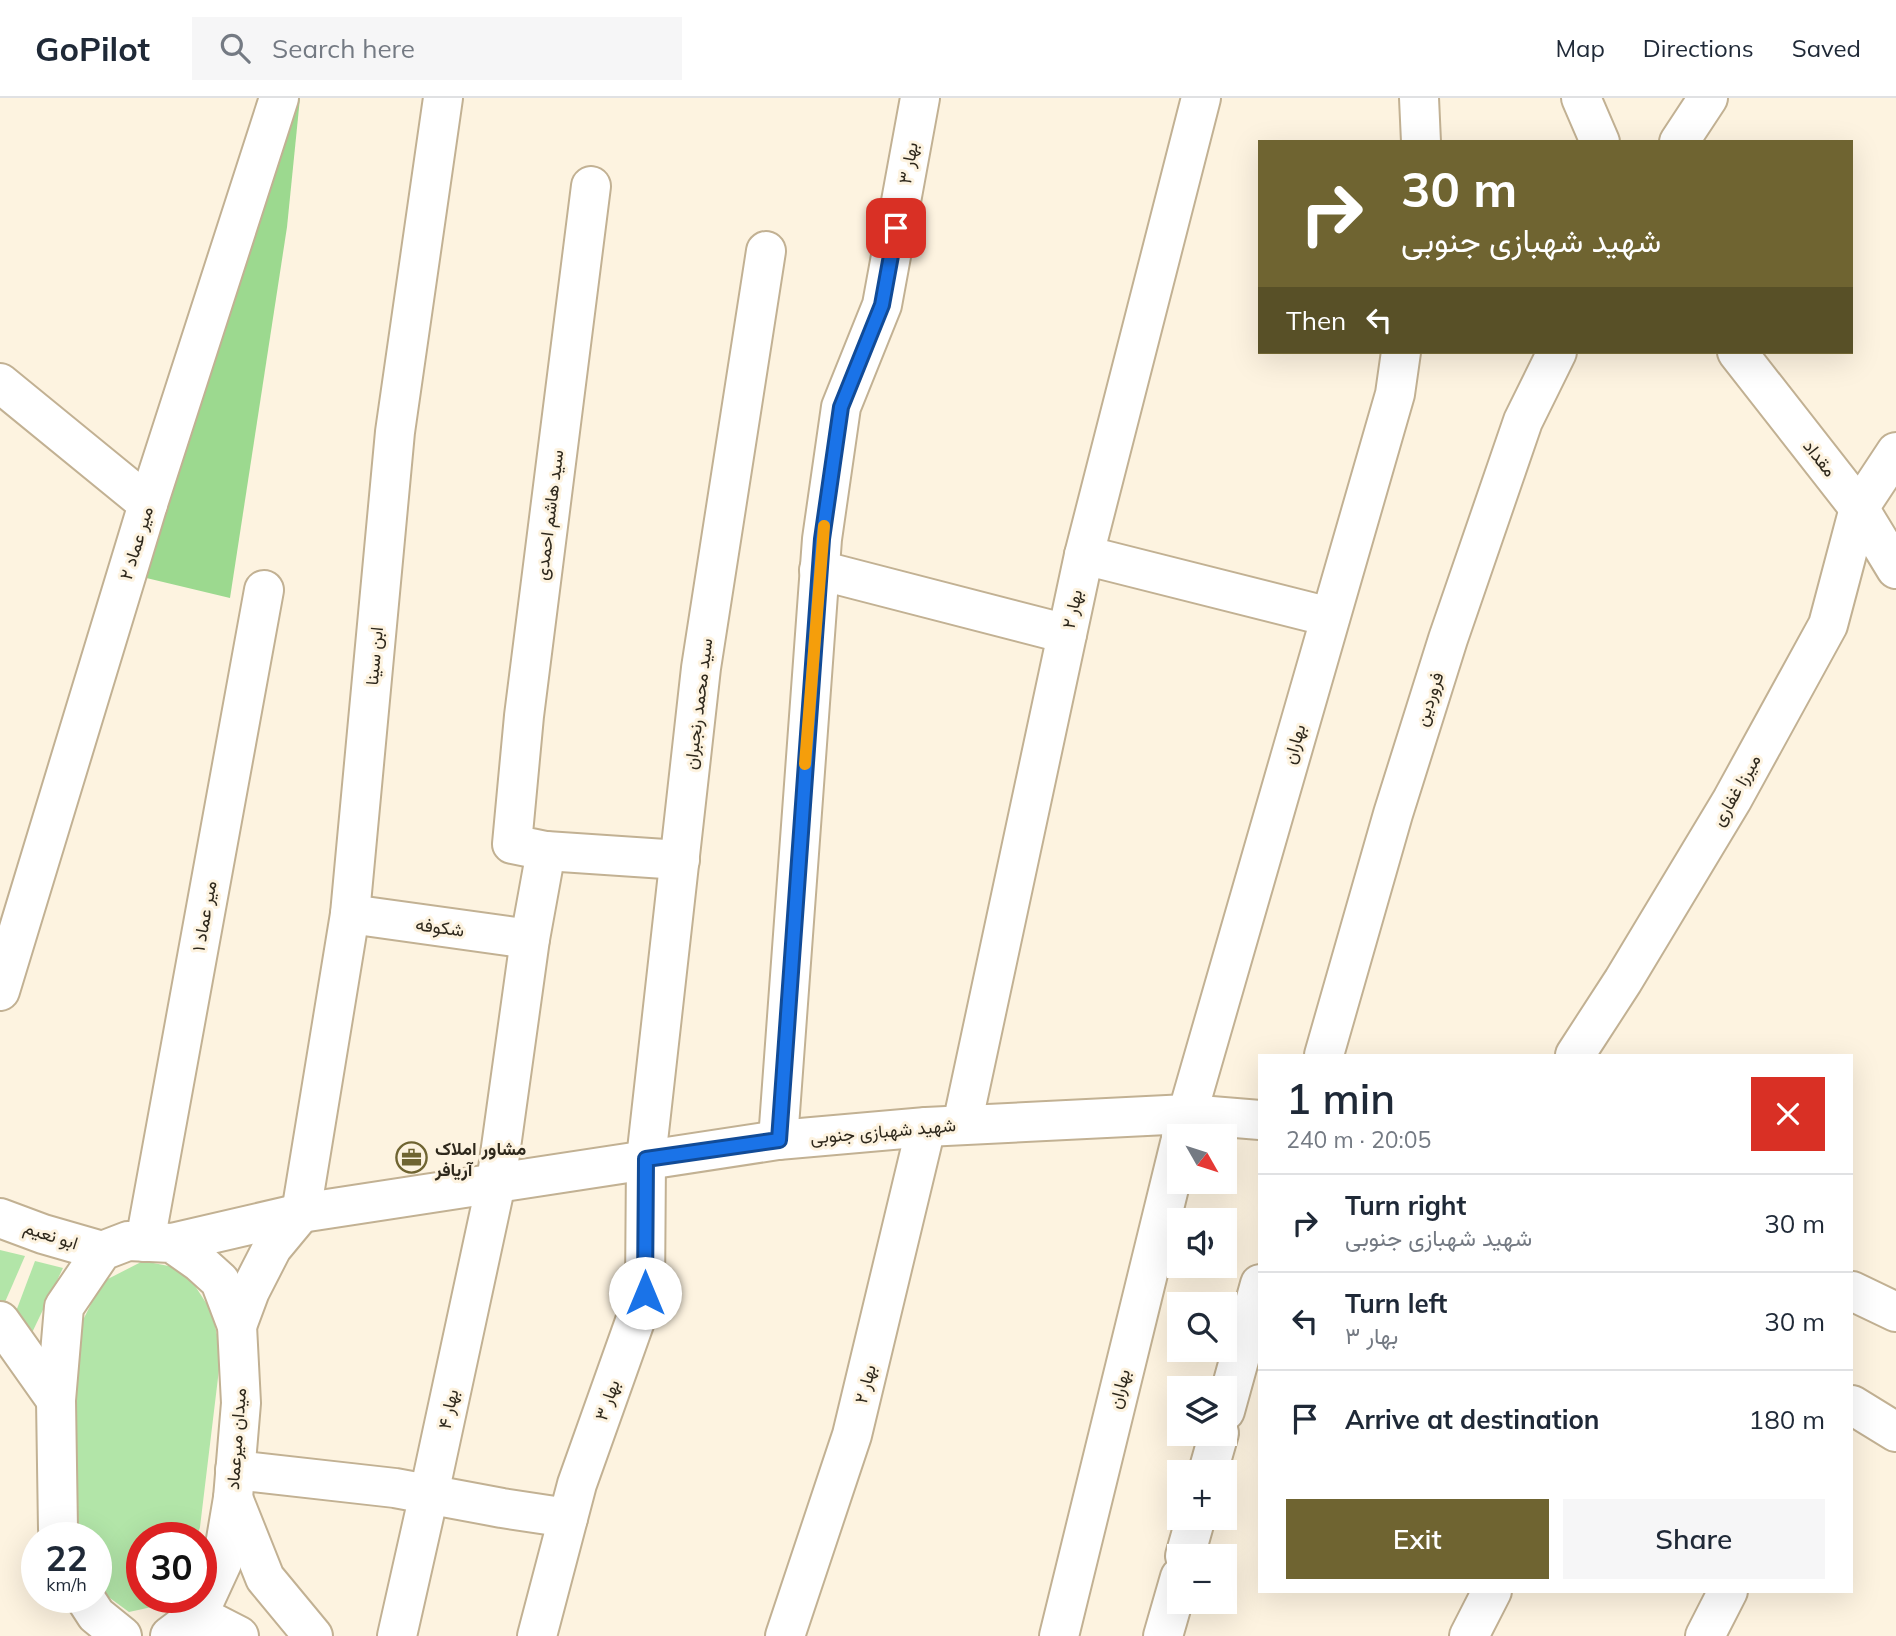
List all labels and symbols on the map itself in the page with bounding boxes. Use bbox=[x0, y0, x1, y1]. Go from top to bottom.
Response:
street label: بهار ۳ bbox=[893, 140, 923, 186]
pin bbox=[866, 198, 926, 258]
street label: مقداد bbox=[1798, 435, 1842, 481]
street label: سید هاشم احمدی bbox=[530, 448, 569, 582]
street label: میر عماد ۲ bbox=[114, 504, 158, 582]
street label: بهار ۲ bbox=[1057, 587, 1087, 631]
street label: ابن سینا bbox=[360, 626, 388, 686]
street label: سید محمد رنجبران bbox=[679, 637, 717, 771]
street label: فروردین bbox=[1409, 669, 1449, 729]
street label: بهاران bbox=[1277, 721, 1311, 767]
street label: میرزا غفاری bbox=[1706, 750, 1766, 830]
street label: میر عماد ۱ bbox=[186, 879, 222, 953]
street label: شکوفه bbox=[414, 912, 466, 942]
street label: شهید شهبازی جنوبی bbox=[809, 1113, 957, 1149]
north arrow bbox=[1167, 1124, 1237, 1194]
place label: مشاور املاک آریافر bbox=[434, 1137, 527, 1181]
office icon: مشاور املاک آریافر bbox=[395, 1141, 429, 1175]
street label: ابو نعیم bbox=[21, 1215, 81, 1255]
position arrow bbox=[608, 1256, 682, 1330]
street label: بهار ۲ bbox=[849, 1362, 881, 1406]
street label: بهاران bbox=[1103, 1367, 1135, 1411]
street label: بهار ۳ bbox=[589, 1377, 625, 1423]
street label: میدان میرعماد bbox=[221, 1387, 251, 1491]
street label: بهار ۴ bbox=[433, 1387, 463, 1431]
speed limit sign: 30 bbox=[126, 1522, 217, 1613]

